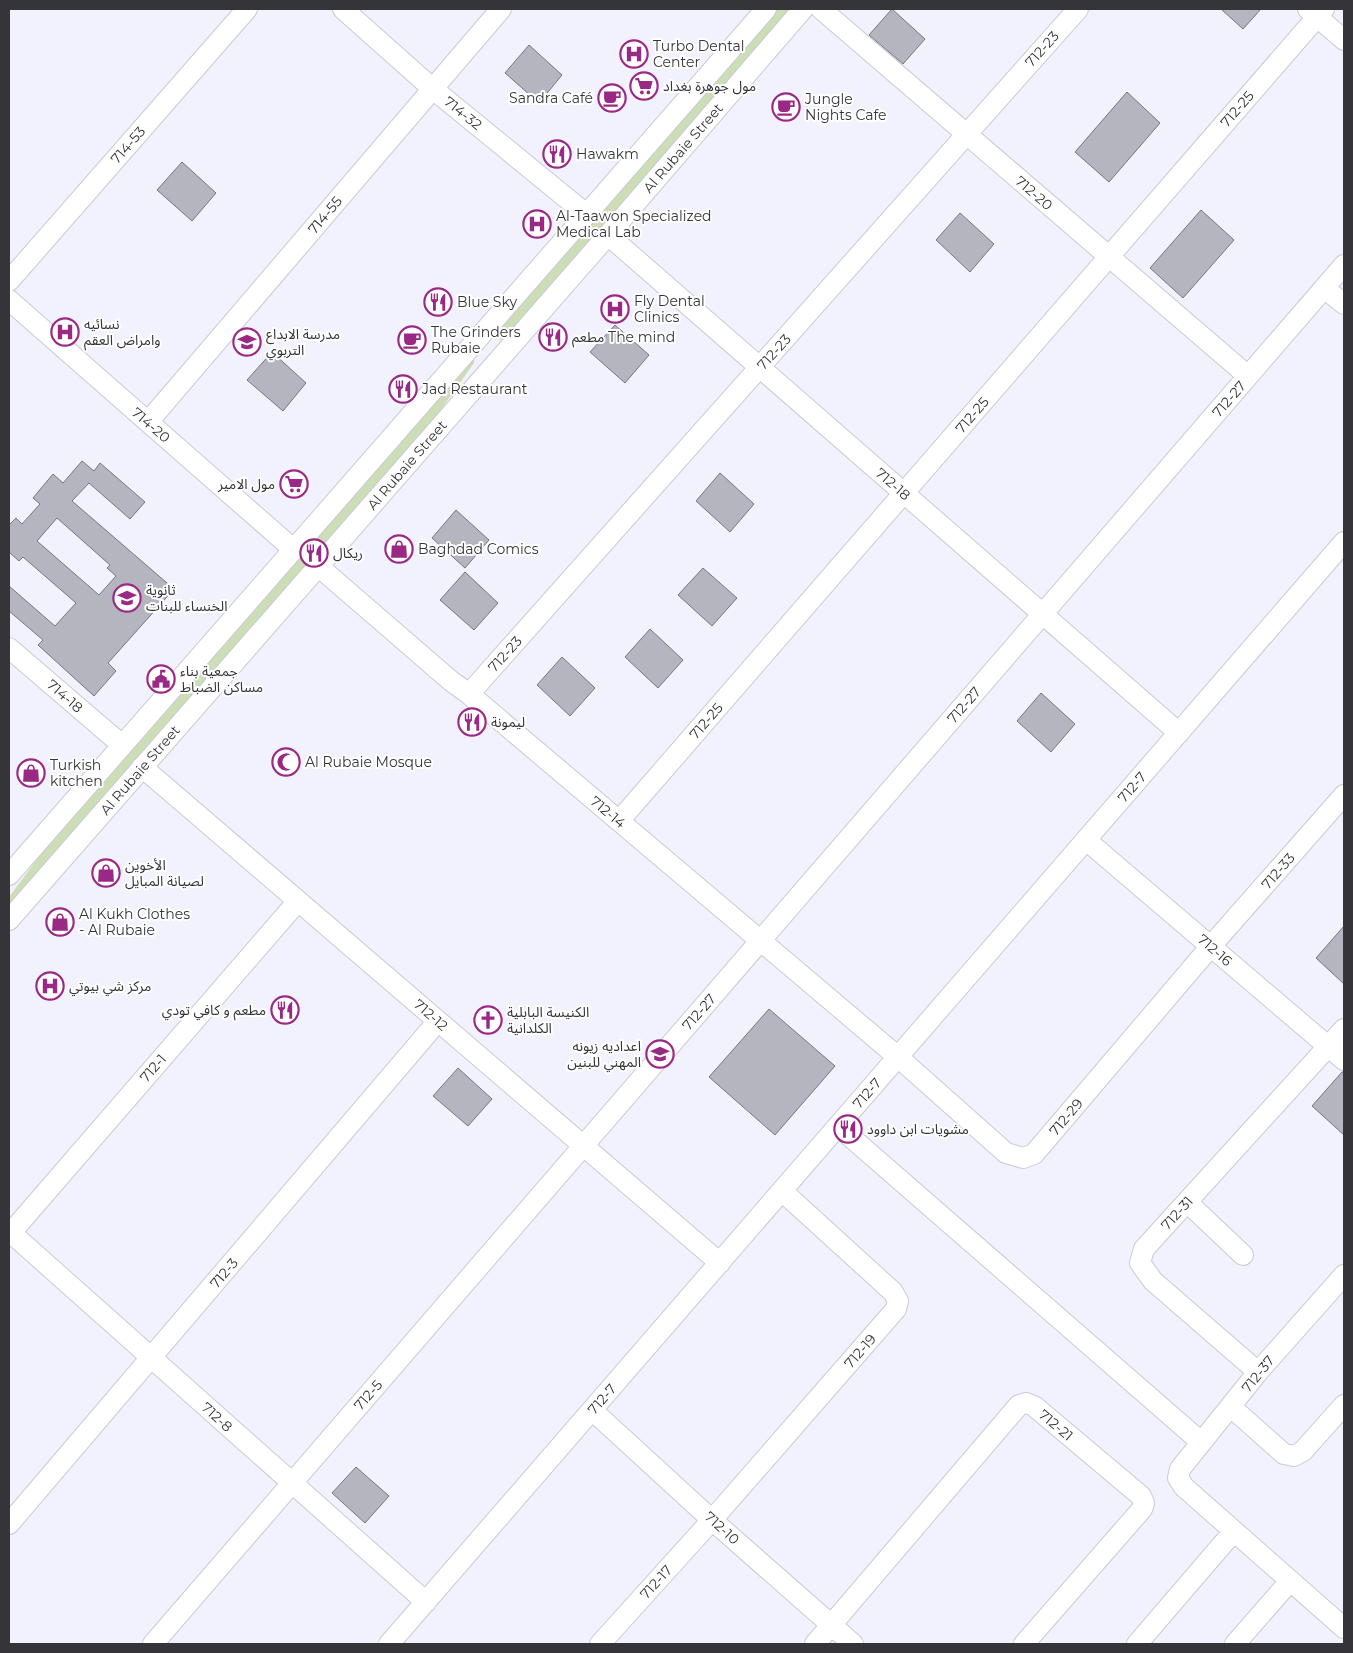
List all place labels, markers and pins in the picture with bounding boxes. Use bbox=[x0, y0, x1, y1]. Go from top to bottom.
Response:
place label: Turbo Dental Center bbox=[653, 37, 745, 71]
hospital icon: Turbo Dental Center bbox=[619, 39, 649, 69]
supermarket icon: مول جوهرة بغداد bbox=[629, 71, 659, 101]
place label: مول جوهرة بغداد bbox=[663, 77, 756, 95]
cafe icon: Sandra Café bbox=[597, 83, 627, 113]
place label: Sandra Café bbox=[509, 89, 593, 107]
place label: Jungle Nights Cafe bbox=[804, 90, 887, 124]
cafe icon: Jungle Nights Cafe bbox=[771, 92, 801, 122]
restaurant icon: Hawakm bbox=[542, 139, 572, 169]
place label: Hawakm bbox=[576, 145, 639, 163]
place label: Al-Taawon Specialized Medical Lab bbox=[556, 207, 712, 241]
hospital icon: Al-Taawon Specialized Medical Lab bbox=[522, 209, 552, 239]
restaurant icon: Blue Sky bbox=[423, 287, 453, 317]
place label: Fly Dental Clinics bbox=[634, 292, 705, 326]
place label: Blue Sky bbox=[457, 293, 517, 311]
hospital icon: Fly Dental Clinics bbox=[600, 294, 630, 324]
place label: نسائيه وامراض العقم bbox=[84, 315, 160, 351]
hospital icon: نسائيه وامراض العقم bbox=[50, 317, 80, 347]
restaurant icon: مطعم The mind bbox=[538, 322, 568, 352]
place label: The Grinders Rubaie bbox=[431, 323, 521, 357]
place label: مدرسة الابداع التربوي bbox=[266, 325, 340, 361]
cafe icon: The Grinders Rubaie bbox=[397, 325, 427, 355]
school or university icon: مدرسة الابداع التربوي bbox=[232, 327, 262, 357]
place label: مطعم The mind bbox=[572, 328, 675, 348]
restaurant icon: Jad Restaurant bbox=[388, 374, 418, 404]
place label: Jad Restaurant bbox=[421, 380, 528, 398]
supermarket icon: مول الامير bbox=[279, 469, 309, 499]
place label: مول الامير bbox=[217, 475, 275, 493]
shop icon: Baghdad Comics bbox=[384, 534, 414, 564]
restaurant icon: ريكال bbox=[299, 538, 329, 568]
place label: Baghdad Comics bbox=[418, 540, 539, 558]
place label: ريكال bbox=[333, 544, 363, 562]
place label: ثانوية الخنساء للبنات bbox=[146, 581, 228, 615]
school or university icon: ثانوية الخنساء للبنات bbox=[112, 583, 142, 613]
place label: جمعية بناء مساكن الضباط bbox=[180, 662, 263, 696]
public building icon: جمعية بناء مساكن الضباط bbox=[146, 664, 176, 694]
restaurant icon: ليمونة bbox=[457, 707, 487, 737]
place label: ليمونة bbox=[491, 713, 525, 731]
mosque icon: Al Rubaie Mosque bbox=[271, 747, 301, 777]
place label: Al Rubaie Mosque bbox=[305, 753, 432, 771]
place label: Turkish kitchen bbox=[50, 756, 103, 790]
shop icon: Turkish kitchen bbox=[16, 758, 46, 788]
place label: الأخوين لصيانة المبايل bbox=[125, 856, 204, 890]
shop icon: الأخوين لصيانة المبايل bbox=[91, 858, 121, 888]
place label: Al Kukh Clothes - Al Rubaie bbox=[79, 905, 190, 939]
shop icon: Al Kukh Clothes - Al Rubaie bbox=[45, 907, 75, 937]
hospital icon: مركز شي بيوتي bbox=[35, 971, 65, 1001]
place label: مركز شي بيوتي bbox=[69, 977, 151, 997]
restaurant icon: مطعم و كافي تودي bbox=[270, 995, 300, 1025]
place label: مطعم و كافي تودي bbox=[162, 1001, 266, 1021]
place label: الكنيسة البابلية الكلدانية bbox=[507, 1003, 589, 1037]
church icon: الكنيسة البابلية الكلدانية bbox=[473, 1005, 503, 1035]
place label: اعداديه زيونه المهني للبنين bbox=[567, 1037, 641, 1073]
school or university icon: اعداديه زيونه المهني للبنين bbox=[645, 1039, 675, 1069]
restaurant icon: مشويات ابن داوود bbox=[833, 1114, 863, 1144]
place label: مشويات ابن داوود bbox=[867, 1120, 969, 1138]

